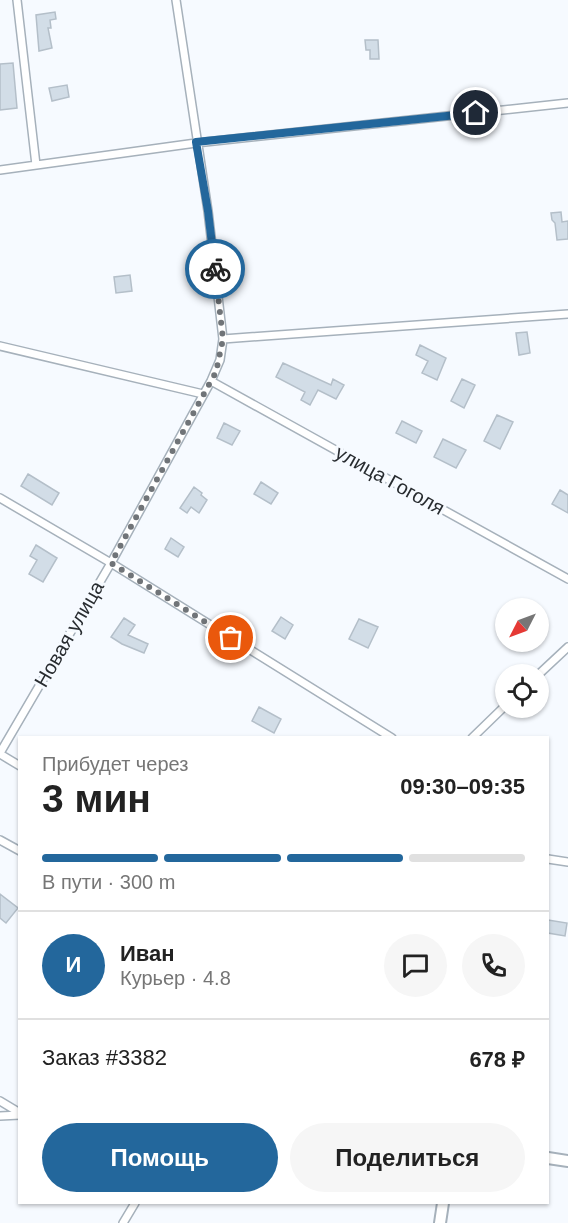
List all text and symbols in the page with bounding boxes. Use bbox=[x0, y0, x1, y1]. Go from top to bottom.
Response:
pin bbox=[450, 87, 501, 138]
icon: home bbox=[459, 96, 492, 129]
courier bbox=[185, 239, 245, 299]
icon: bike bbox=[199, 253, 232, 286]
street label: улица Гоголя bbox=[332, 441, 448, 519]
street label: Новая улица bbox=[30, 576, 109, 691]
north arrow bbox=[495, 598, 549, 652]
map controls bbox=[495, 598, 549, 718]
pin bbox=[205, 612, 256, 663]
icon: bag bbox=[214, 621, 247, 654]
button: locate bbox=[495, 664, 549, 718]
text: Прибудет через bbox=[42, 753, 188, 775]
text: 09:30–09:35 bbox=[400, 774, 525, 799]
text: 3 мин bbox=[42, 777, 151, 820]
text: В пути · 300 m bbox=[42, 871, 175, 893]
button: chat bbox=[384, 934, 447, 997]
button: phone bbox=[462, 934, 525, 997]
text: Иван bbox=[120, 941, 175, 966]
text: И bbox=[66, 952, 81, 977]
text: Курьер · 4.8 bbox=[120, 967, 231, 989]
text: Заказ #3382 bbox=[42, 1045, 167, 1070]
text: 678 ₽ bbox=[469, 1047, 525, 1072]
button: Помощь bbox=[42, 1123, 278, 1192]
button: Поделиться bbox=[290, 1123, 525, 1192]

